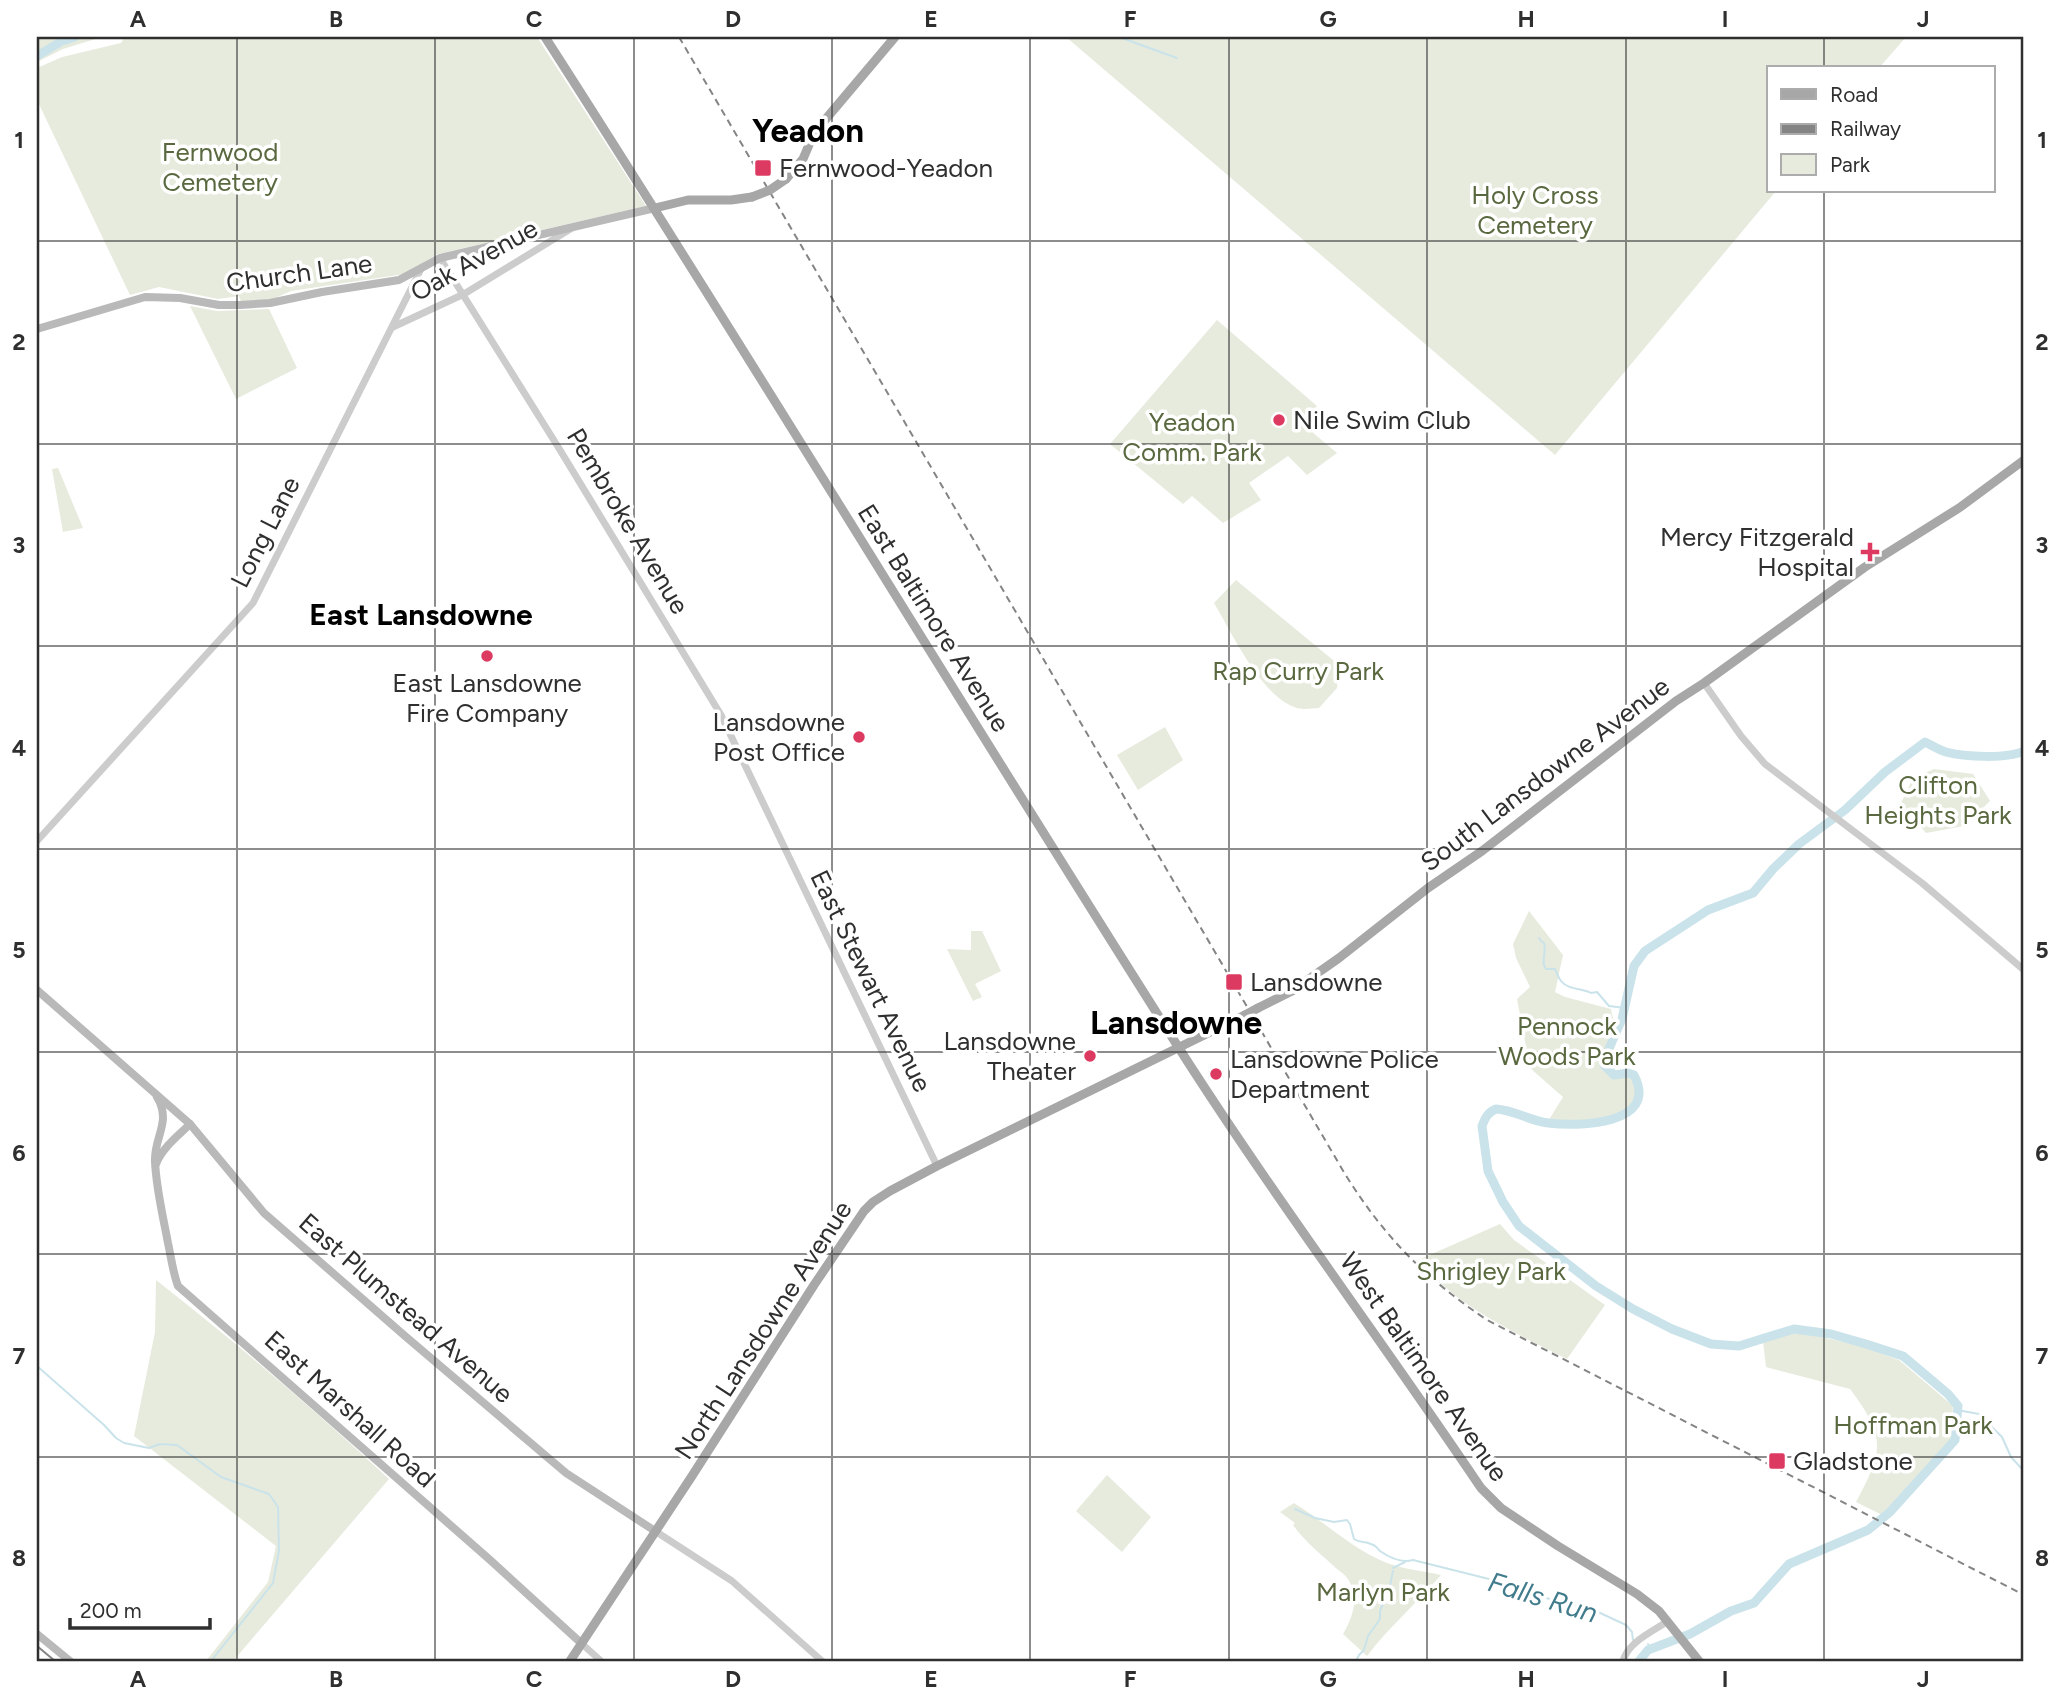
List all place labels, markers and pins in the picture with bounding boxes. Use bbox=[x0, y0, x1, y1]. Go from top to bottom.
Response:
place label: Fernwood-Yeadon bbox=[779, 152, 993, 184]
marker: Fernwood-Yeadon bbox=[753, 158, 773, 178]
place label: Nile Swim Club bbox=[1293, 404, 1471, 436]
marker: Nile Swim Club bbox=[1271, 412, 1287, 428]
place label: Mercy Fitzgerald Hospital bbox=[1660, 521, 1854, 583]
marker: Mercy Fitzgerald Hospital bbox=[1860, 542, 1880, 562]
marker: East Lansdowne Fire Company bbox=[479, 648, 495, 664]
place label: East Lansdowne Fire Company bbox=[392, 667, 582, 729]
place label: Lansdowne Post Office bbox=[713, 706, 845, 768]
marker: Lansdowne Post Office bbox=[851, 729, 867, 745]
place label: Lansdowne bbox=[1250, 966, 1382, 998]
marker: Lansdowne bbox=[1224, 972, 1244, 992]
place label: Lansdowne Theater bbox=[944, 1025, 1076, 1087]
place label: Lansdowne Police Department bbox=[1230, 1043, 1439, 1105]
marker: Lansdowne Theater bbox=[1082, 1048, 1098, 1064]
marker: Lansdowne Police Department bbox=[1208, 1066, 1224, 1082]
place label: Gladstone bbox=[1793, 1445, 1913, 1477]
marker: Gladstone bbox=[1767, 1451, 1787, 1471]

